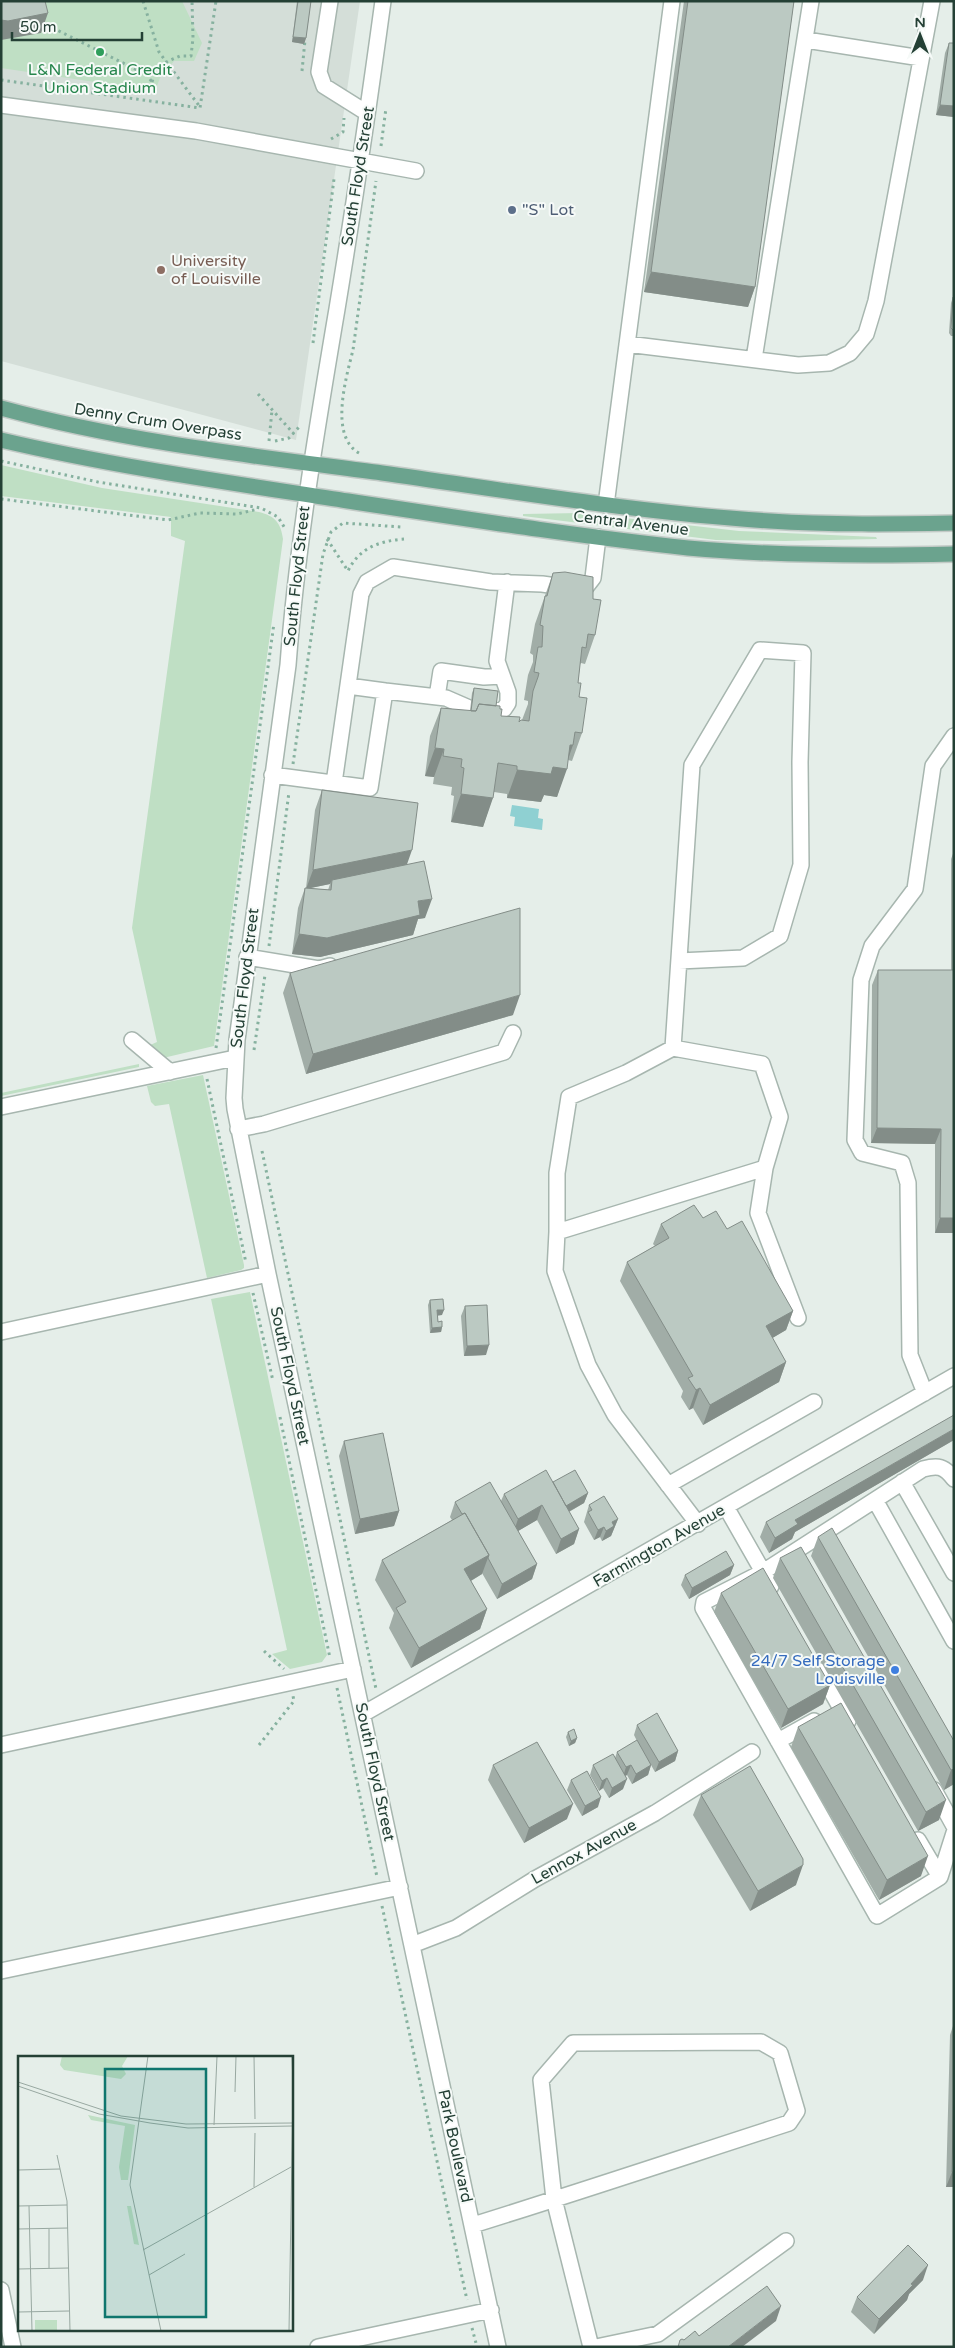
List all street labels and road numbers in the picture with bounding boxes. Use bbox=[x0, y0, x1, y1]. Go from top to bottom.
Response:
street label: South Floyd Street bbox=[337, 105, 379, 247]
street label: Denny Crum Overpass bbox=[73, 399, 243, 445]
street label: South Floyd Street bbox=[280, 505, 314, 647]
street label: Central Avenue bbox=[572, 506, 690, 540]
street label: South Floyd Street bbox=[226, 907, 264, 1049]
street label: South Floyd Street bbox=[266, 1305, 314, 1447]
street label: Farmington Avenue bbox=[589, 1500, 729, 1592]
street label: South Floyd Street bbox=[351, 1701, 399, 1843]
street label: Lennox Avenue bbox=[528, 1815, 640, 1889]
street label: Park Boulevard bbox=[433, 2088, 477, 2204]

